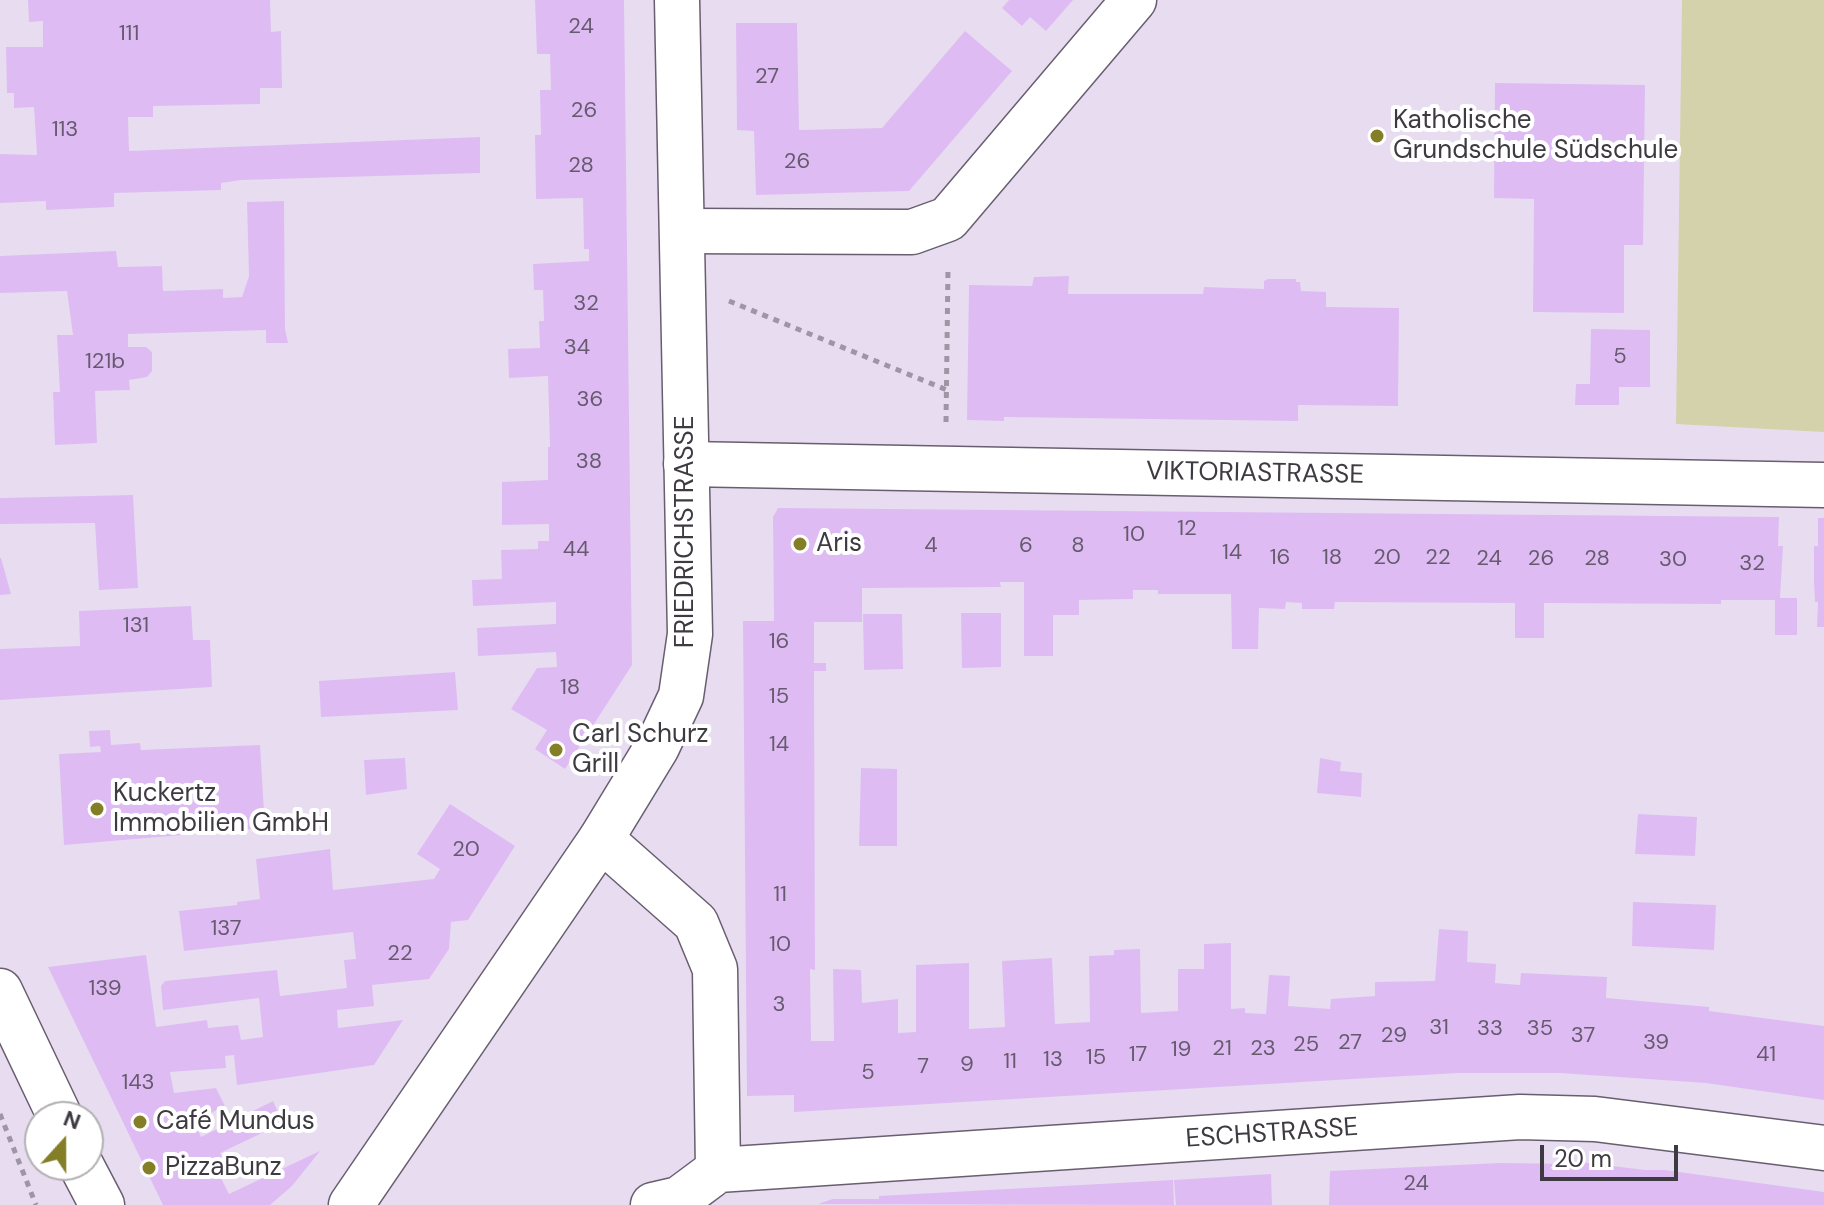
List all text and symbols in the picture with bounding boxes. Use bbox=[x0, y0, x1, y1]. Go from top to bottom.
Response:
house number: 24 bbox=[568, 14, 594, 40]
house number: 111 bbox=[119, 21, 139, 47]
house number: 27 bbox=[755, 64, 779, 90]
house number: 26 bbox=[571, 98, 597, 124]
place label: Katholische Grundschule Südschule bbox=[1393, 105, 1678, 166]
house number: 113 bbox=[52, 117, 78, 143]
marker: Katholische Grundschule Südschule bbox=[1368, 127, 1386, 145]
house number: 26 bbox=[784, 149, 810, 175]
house number: 28 bbox=[568, 153, 594, 179]
house number: 32 bbox=[573, 291, 599, 317]
house number: 34 bbox=[564, 335, 590, 361]
house number: 5 bbox=[1613, 344, 1627, 370]
house number: 121b bbox=[85, 349, 125, 375]
house number: 36 bbox=[577, 387, 603, 413]
street label: FRIEDRICHSTRASSE bbox=[670, 416, 702, 648]
house number: 38 bbox=[576, 449, 602, 475]
street label: VIKTORIASTRASSE bbox=[1146, 456, 1364, 492]
house number: 12 bbox=[1177, 516, 1197, 542]
house number: 10 bbox=[1123, 522, 1145, 548]
place label: Aris bbox=[816, 528, 862, 560]
house number: 4 bbox=[924, 533, 938, 559]
house number: 6 bbox=[1019, 533, 1033, 559]
house number: 8 bbox=[1071, 533, 1085, 559]
marker: Aris bbox=[791, 535, 809, 553]
house number: 44 bbox=[563, 537, 589, 563]
house number: 14 bbox=[1222, 540, 1242, 566]
house number: 16 bbox=[1270, 545, 1290, 571]
house number: 18 bbox=[1322, 545, 1342, 571]
house number: 20 bbox=[1373, 545, 1401, 571]
house number: 22 bbox=[1425, 545, 1451, 571]
house number: 24 bbox=[1476, 546, 1502, 572]
house number: 26 bbox=[1528, 546, 1554, 572]
house number: 28 bbox=[1584, 546, 1610, 572]
house number: 30 bbox=[1659, 547, 1687, 573]
house number: 32 bbox=[1739, 551, 1765, 577]
house number: 131 bbox=[123, 613, 149, 639]
house number: 16 bbox=[769, 629, 789, 655]
house number: 18 bbox=[560, 675, 580, 701]
house number: 15 bbox=[769, 684, 789, 710]
place label: Carl Schurz Grill bbox=[572, 719, 708, 780]
house number: 14 bbox=[769, 732, 789, 758]
marker: Carl Schurz Grill bbox=[547, 741, 565, 759]
place label: Kuckertz Immobilien GmbH bbox=[113, 778, 329, 840]
marker: Kuckertz Immobilien GmbH bbox=[88, 800, 106, 818]
house number: 20 bbox=[452, 837, 480, 863]
house number: 11 bbox=[773, 882, 787, 908]
house number: 137 bbox=[210, 916, 242, 942]
house number: 10 bbox=[769, 932, 791, 958]
house number: 22 bbox=[387, 941, 413, 967]
house number: 139 bbox=[88, 976, 122, 1002]
house number: 3 bbox=[772, 992, 786, 1018]
house number: 31 bbox=[1429, 1015, 1449, 1041]
house number: 33 bbox=[1477, 1016, 1503, 1042]
house number: 35 bbox=[1527, 1016, 1553, 1042]
house number: 29 bbox=[1381, 1023, 1407, 1049]
house number: 37 bbox=[1571, 1023, 1595, 1049]
house number: 27 bbox=[1338, 1030, 1362, 1056]
house number: 39 bbox=[1643, 1030, 1669, 1056]
house number: 25 bbox=[1293, 1032, 1319, 1058]
house number: 21 bbox=[1212, 1036, 1232, 1062]
house number: 23 bbox=[1250, 1036, 1276, 1062]
house number: 19 bbox=[1171, 1037, 1191, 1063]
house number: 17 bbox=[1129, 1042, 1147, 1068]
house number: 41 bbox=[1756, 1042, 1776, 1068]
house number: 15 bbox=[1086, 1045, 1106, 1071]
house number: 13 bbox=[1043, 1047, 1063, 1073]
house number: 11 bbox=[1003, 1049, 1017, 1075]
house number: 9 bbox=[960, 1052, 974, 1078]
house number: 7 bbox=[917, 1054, 929, 1080]
house number: 5 bbox=[861, 1060, 875, 1086]
house number: 143 bbox=[121, 1070, 155, 1096]
north arrow bbox=[24, 1101, 104, 1181]
text: N bbox=[59, 1104, 85, 1136]
place label: Café Mundus bbox=[156, 1106, 315, 1138]
street label: ESCHSTRASSE bbox=[1185, 1112, 1359, 1156]
marker: Café Mundus bbox=[131, 1113, 149, 1131]
scale bar bbox=[1544, 1129, 1682, 1179]
text: 20 m bbox=[1554, 1143, 1612, 1174]
place label: PizzaBunz bbox=[165, 1152, 282, 1184]
marker: PizzaBunz bbox=[140, 1159, 158, 1177]
house number: 24 bbox=[1403, 1171, 1429, 1197]

